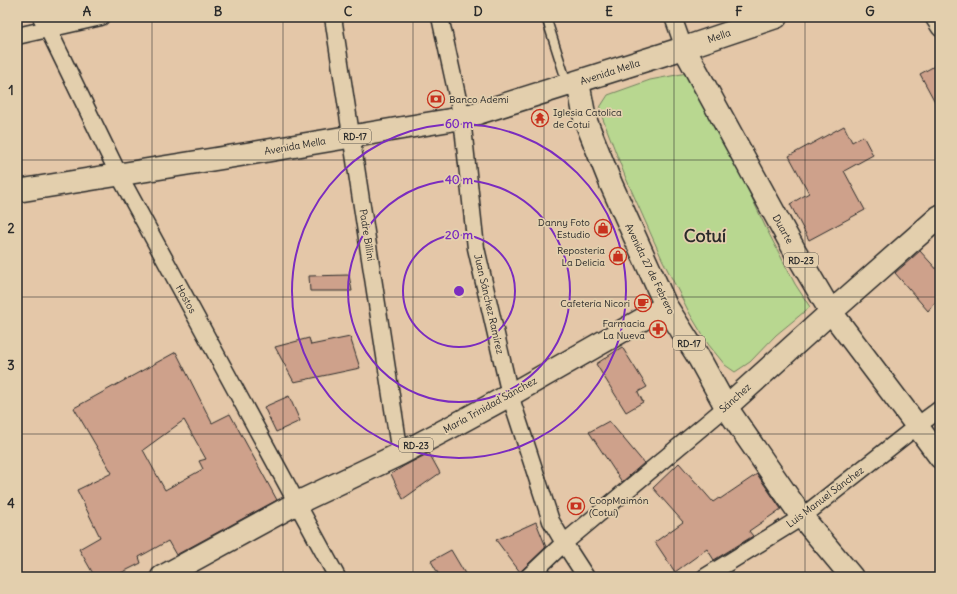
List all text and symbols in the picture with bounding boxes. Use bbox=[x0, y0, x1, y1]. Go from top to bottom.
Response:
text: A bbox=[83, 3, 92, 20]
text: B bbox=[214, 3, 223, 20]
text: C bbox=[344, 3, 353, 20]
text: D bbox=[473, 3, 483, 20]
text: E bbox=[605, 3, 613, 20]
text: F bbox=[735, 3, 743, 20]
text: G bbox=[865, 3, 875, 20]
street label: Mella bbox=[706, 26, 733, 46]
street label: Avenida Mella bbox=[578, 56, 642, 88]
text: 1 bbox=[8, 82, 14, 99]
bank icon: Banco Ademi bbox=[426, 89, 446, 109]
place label: Banco Ademi bbox=[449, 93, 509, 106]
place label: Iglesia Catolica de Cotui bbox=[553, 106, 622, 131]
temple icon: Iglesia Catolica de Cotui bbox=[530, 108, 550, 128]
text: 60 m bbox=[445, 116, 474, 131]
road number: RD-17 bbox=[339, 129, 371, 143]
street label: Avenida Mella bbox=[263, 134, 327, 158]
text: 40 m bbox=[445, 172, 474, 187]
street label: Padre Billini bbox=[356, 208, 378, 262]
street label: Duarte bbox=[770, 212, 796, 246]
place label: Danny Foto Estudio bbox=[538, 216, 590, 241]
shop icon: Danny Foto Estudio bbox=[593, 218, 613, 238]
text: 2 bbox=[7, 220, 15, 237]
street label: Avenida 27 de Febrero bbox=[622, 221, 678, 317]
district label: Cotuí bbox=[684, 224, 726, 247]
text: 20 m bbox=[445, 227, 473, 242]
place label: Repostería La Delicia bbox=[557, 244, 605, 269]
shop icon: Repostería La Delicia bbox=[608, 246, 628, 266]
street label: Juan Sánchez Ramírez bbox=[471, 253, 507, 355]
road number: RD-23 bbox=[784, 253, 818, 267]
street label: Hostos bbox=[173, 282, 199, 316]
centre of rings bbox=[452, 284, 466, 298]
cafe icon: Cafetería Nicori bbox=[633, 293, 653, 313]
place label: Cafetería Nicori bbox=[560, 297, 630, 310]
place label: Farmacia La Nueva bbox=[603, 317, 645, 342]
pharmacy icon: Farmacia La Nueva bbox=[648, 319, 668, 339]
road number: RD-17 bbox=[673, 336, 705, 350]
text: 3 bbox=[7, 357, 15, 374]
street label: María Trinidad Sánchez bbox=[441, 374, 539, 436]
street label: Sánchez bbox=[716, 380, 754, 416]
road number: RD-23 bbox=[399, 438, 433, 452]
street label: Luis Manuel Sánchez bbox=[784, 463, 867, 530]
place label: CoopMaimón (Cotuí) bbox=[589, 494, 649, 519]
text: 4 bbox=[7, 495, 15, 512]
bank icon: CoopMaimón (Cotuí) bbox=[566, 496, 586, 516]

